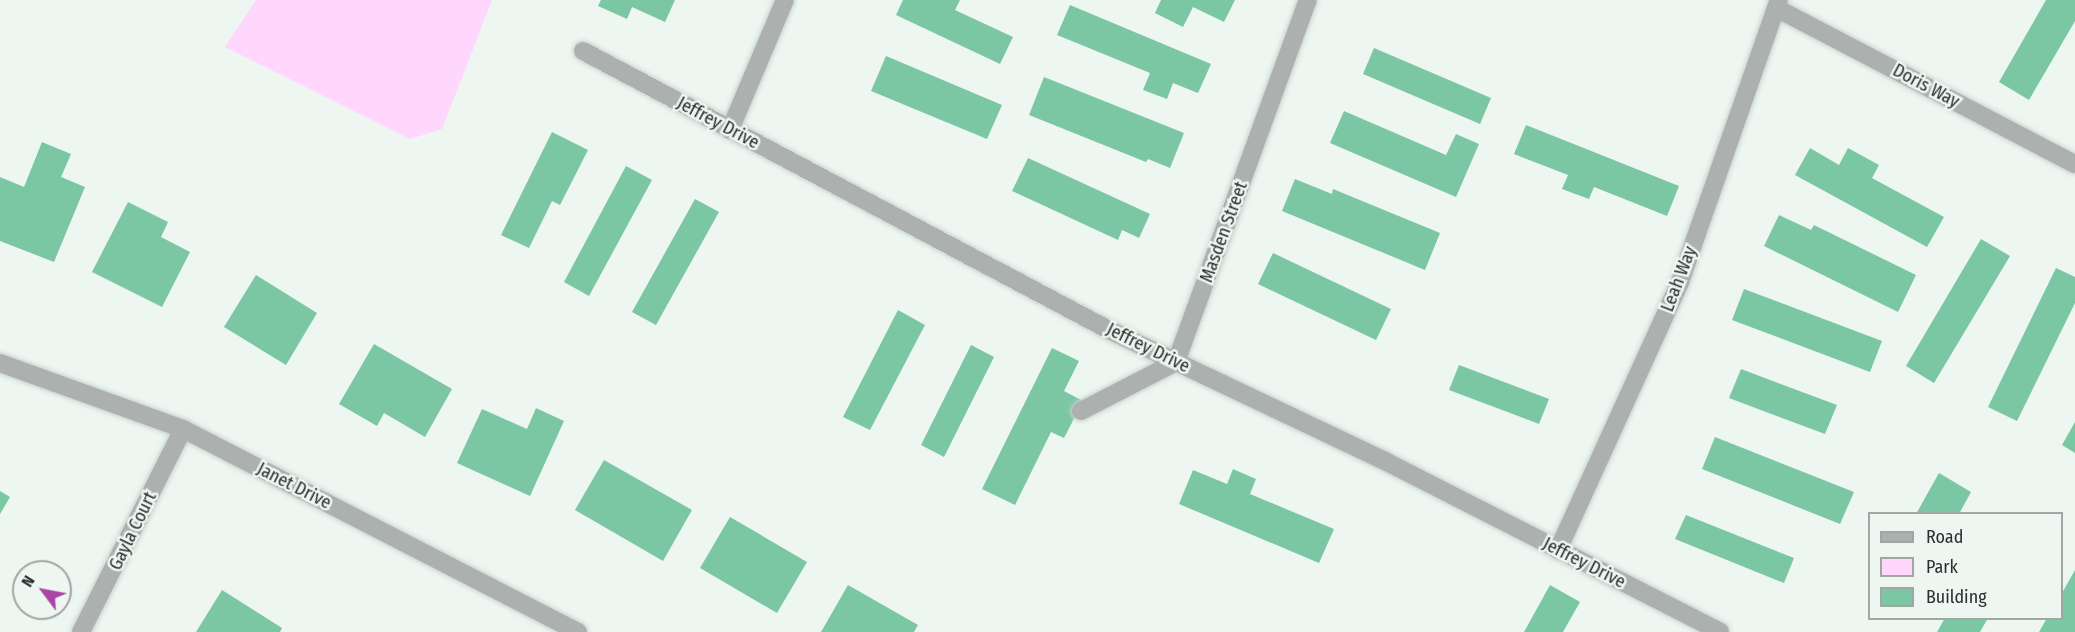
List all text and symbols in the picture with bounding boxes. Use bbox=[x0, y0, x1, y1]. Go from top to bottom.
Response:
street label: Doris Way bbox=[1889, 60, 1963, 112]
street label: Jeffrey Drive bbox=[673, 92, 763, 154]
street label: Masden Street bbox=[1196, 179, 1252, 285]
street label: Leah Way bbox=[1657, 243, 1701, 315]
street label: Jeffrey Drive bbox=[1103, 319, 1193, 377]
street label: Janet Drive bbox=[253, 458, 335, 514]
street label: Gayla Court bbox=[105, 488, 161, 574]
legend bbox=[1868, 512, 2063, 620]
text: Road bbox=[1926, 526, 1963, 548]
street label: Jeffrey Drive bbox=[1539, 533, 1629, 593]
text: Park bbox=[1926, 556, 1958, 578]
north arrow bbox=[12, 560, 72, 620]
text: N bbox=[17, 572, 39, 590]
text: Building bbox=[1926, 586, 1987, 608]

